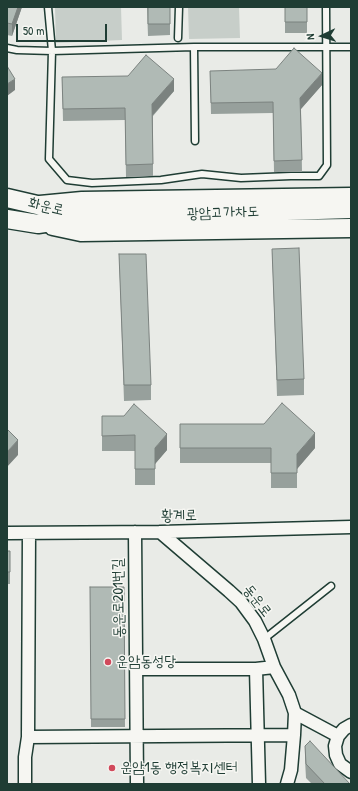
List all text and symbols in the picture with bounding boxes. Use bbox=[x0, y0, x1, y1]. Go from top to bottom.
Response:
scale bar bbox=[18, 16, 109, 42]
north arrow bbox=[302, 16, 342, 56]
text: 50 m bbox=[23, 22, 44, 39]
text: N bbox=[303, 33, 317, 40]
street label: 화운로 bbox=[26, 194, 66, 220]
street label: 광암고가차도 bbox=[186, 203, 260, 223]
street label: 황계로 bbox=[161, 507, 197, 525]
street label: 동운로201번길 bbox=[109, 558, 129, 638]
street label: 동운로 bbox=[239, 581, 275, 621]
place label: 운암동성당 bbox=[116, 653, 176, 671]
marker: 운암동성당 bbox=[103, 657, 113, 667]
place label: 운암1동 행정복지센터 bbox=[120, 759, 238, 777]
marker: 운암1동 행정복지센터 bbox=[107, 763, 117, 773]

